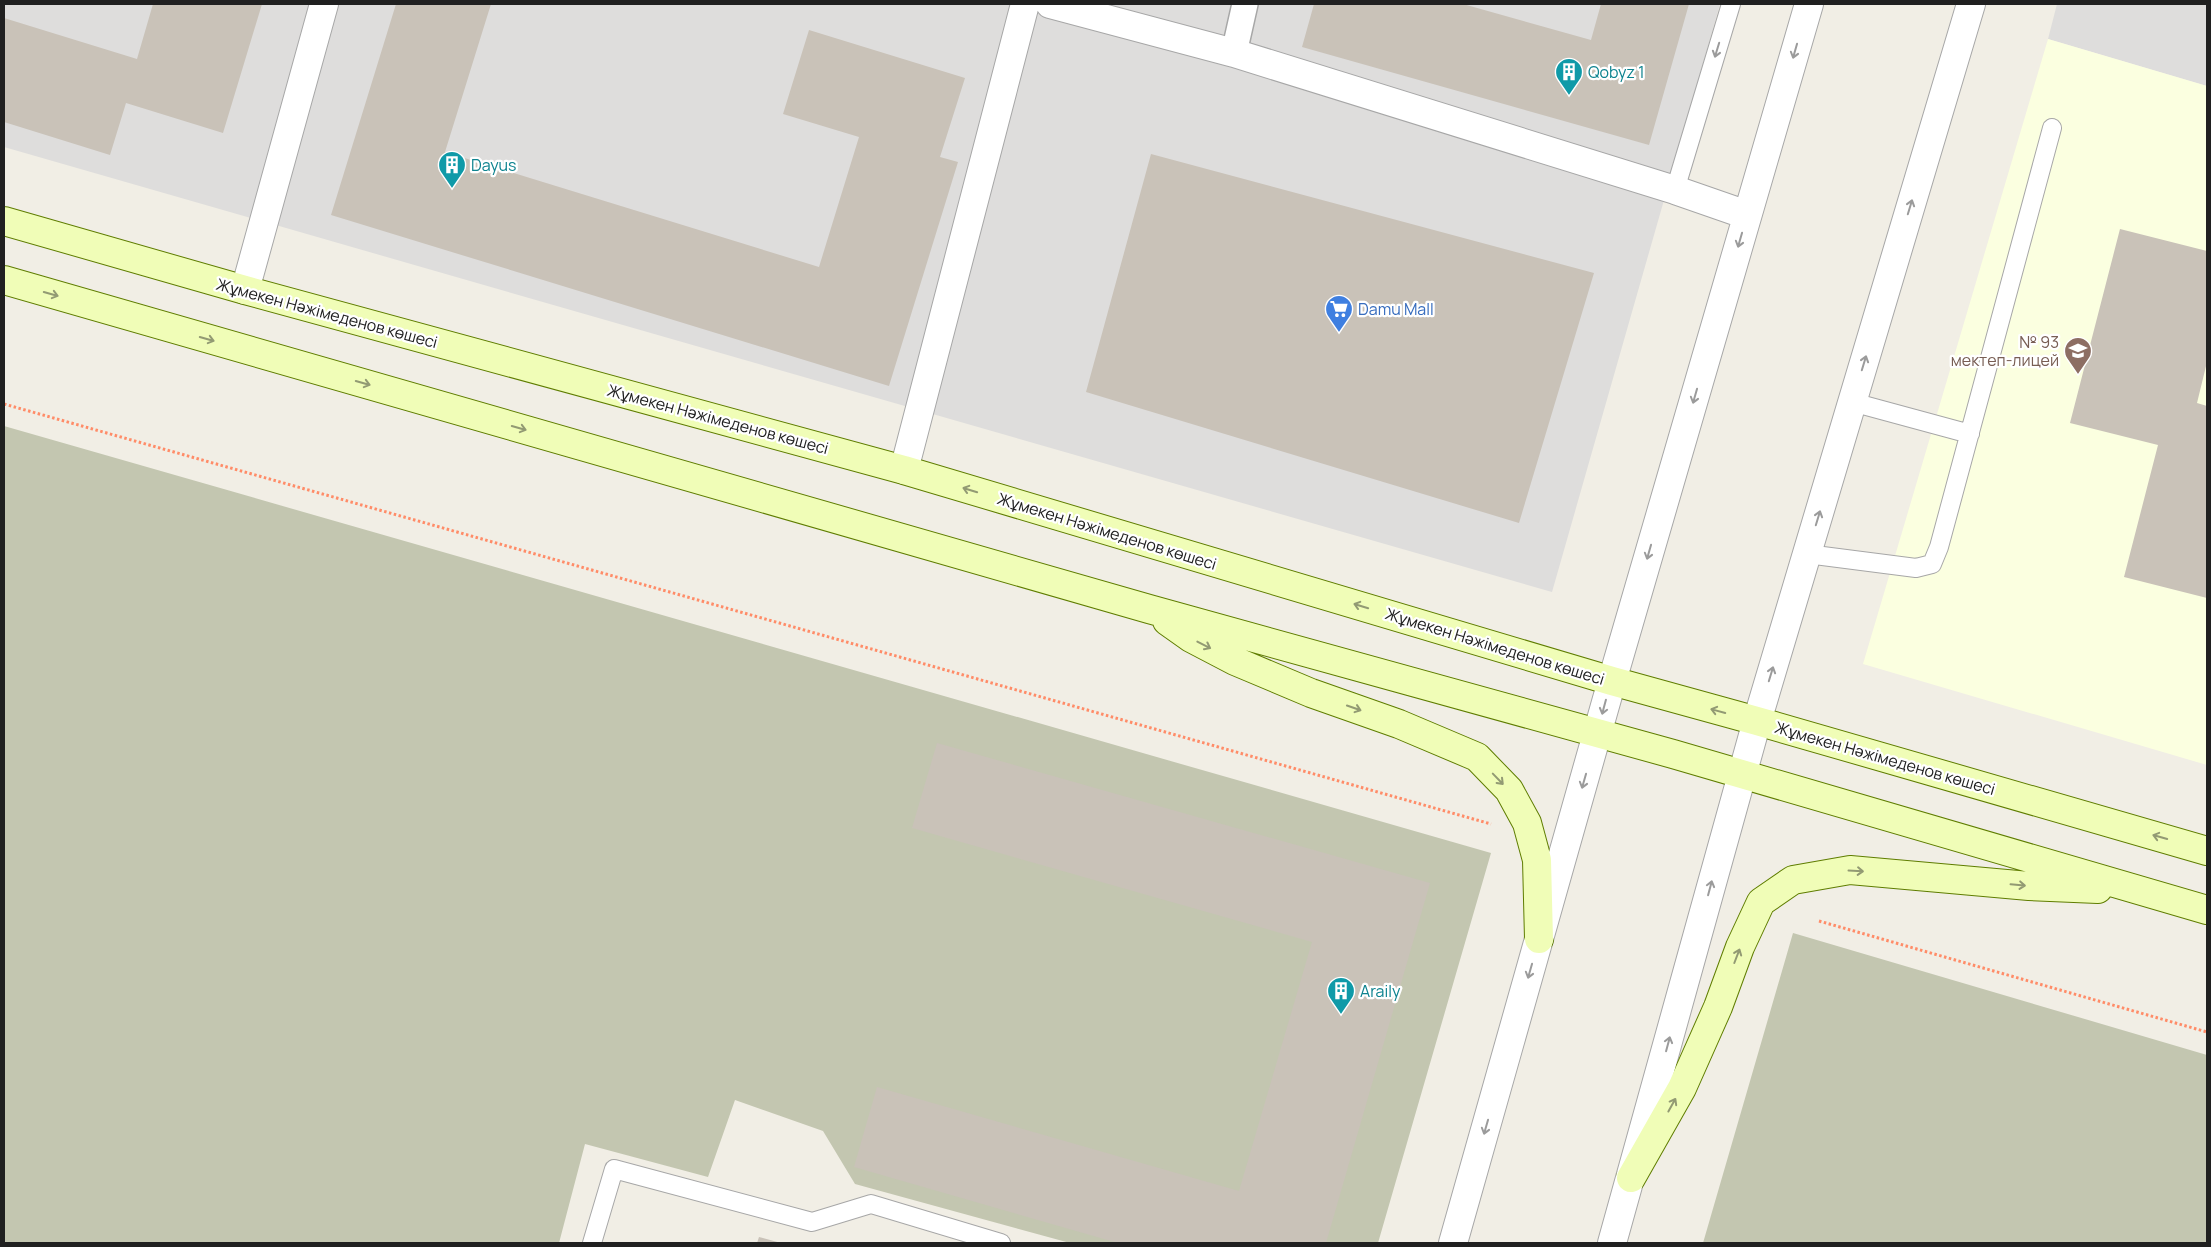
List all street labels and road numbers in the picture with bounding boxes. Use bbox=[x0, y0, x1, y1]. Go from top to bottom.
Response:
street label: Жұмекен Нәжімеденов көшесі bbox=[214, 273, 440, 353]
street label: Жұмекен Нәжімеденов көшесі bbox=[605, 379, 831, 459]
street label: Жұмекен Нәжімеденов көшесі bbox=[995, 487, 1219, 575]
street label: Жұмекен Нәжімеденов көшесі bbox=[1383, 602, 1607, 690]
street label: Жұмекен Нәжімеденов көшесі bbox=[1772, 716, 1998, 800]

